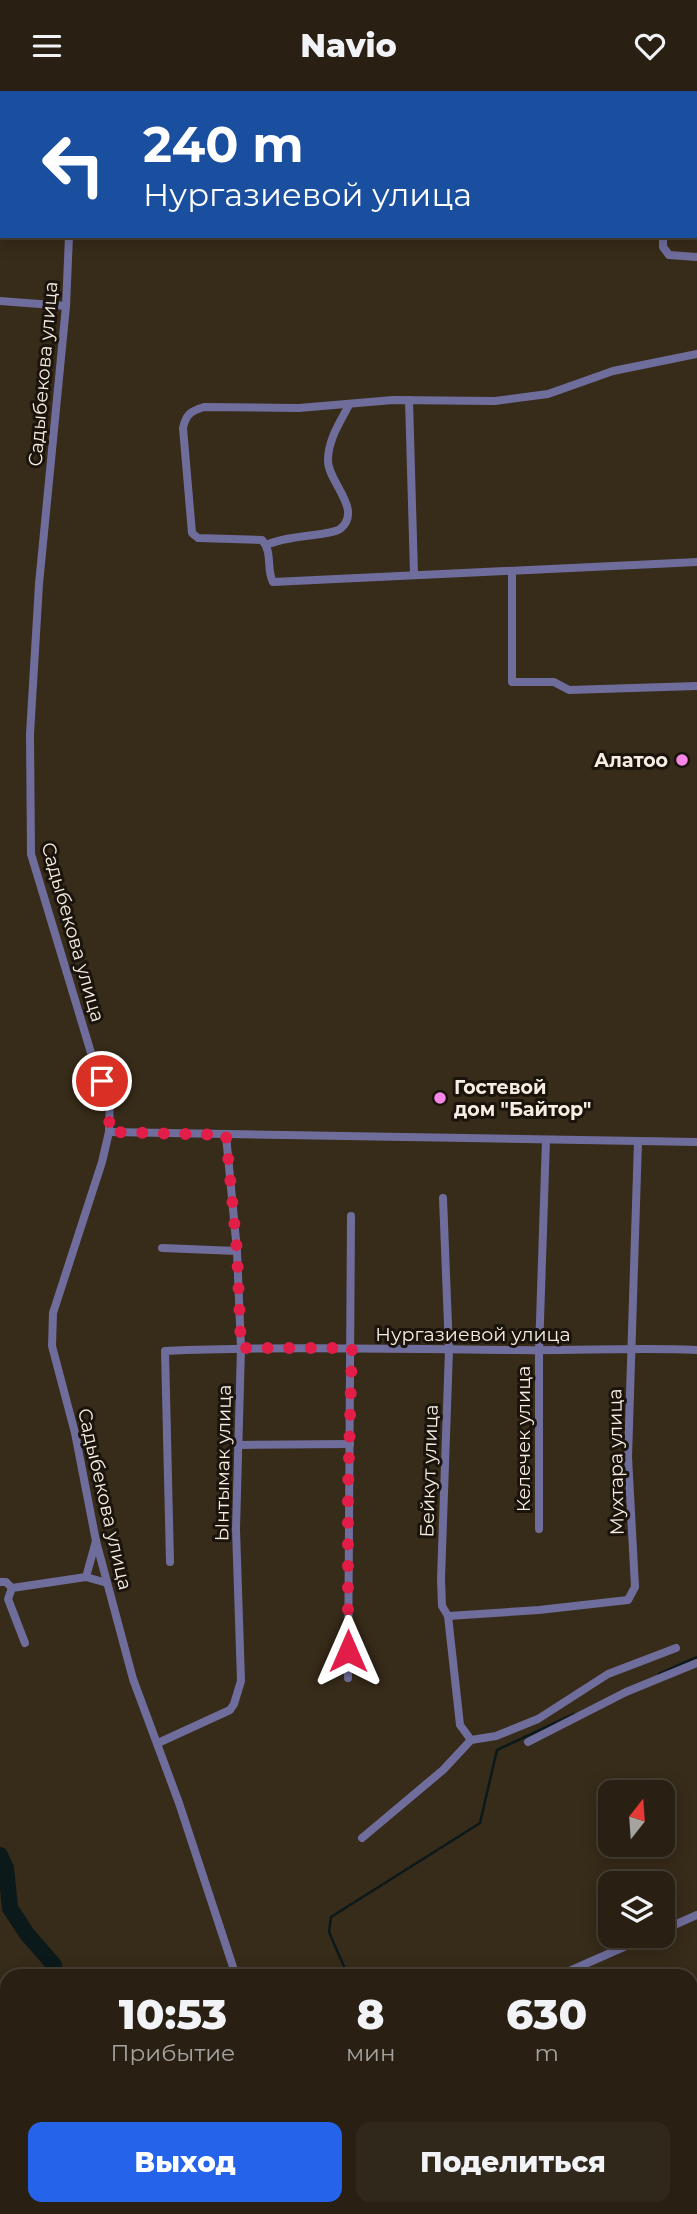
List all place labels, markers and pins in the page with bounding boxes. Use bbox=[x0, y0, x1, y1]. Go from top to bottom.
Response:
place label: Алатоо bbox=[594, 749, 668, 772]
marker: Алатоо bbox=[674, 752, 690, 768]
pin bbox=[72, 1051, 132, 1111]
place label: Гостевой дом "Байтор" bbox=[454, 1076, 591, 1121]
marker: Гостевой дом "Байтор" bbox=[432, 1090, 448, 1106]

